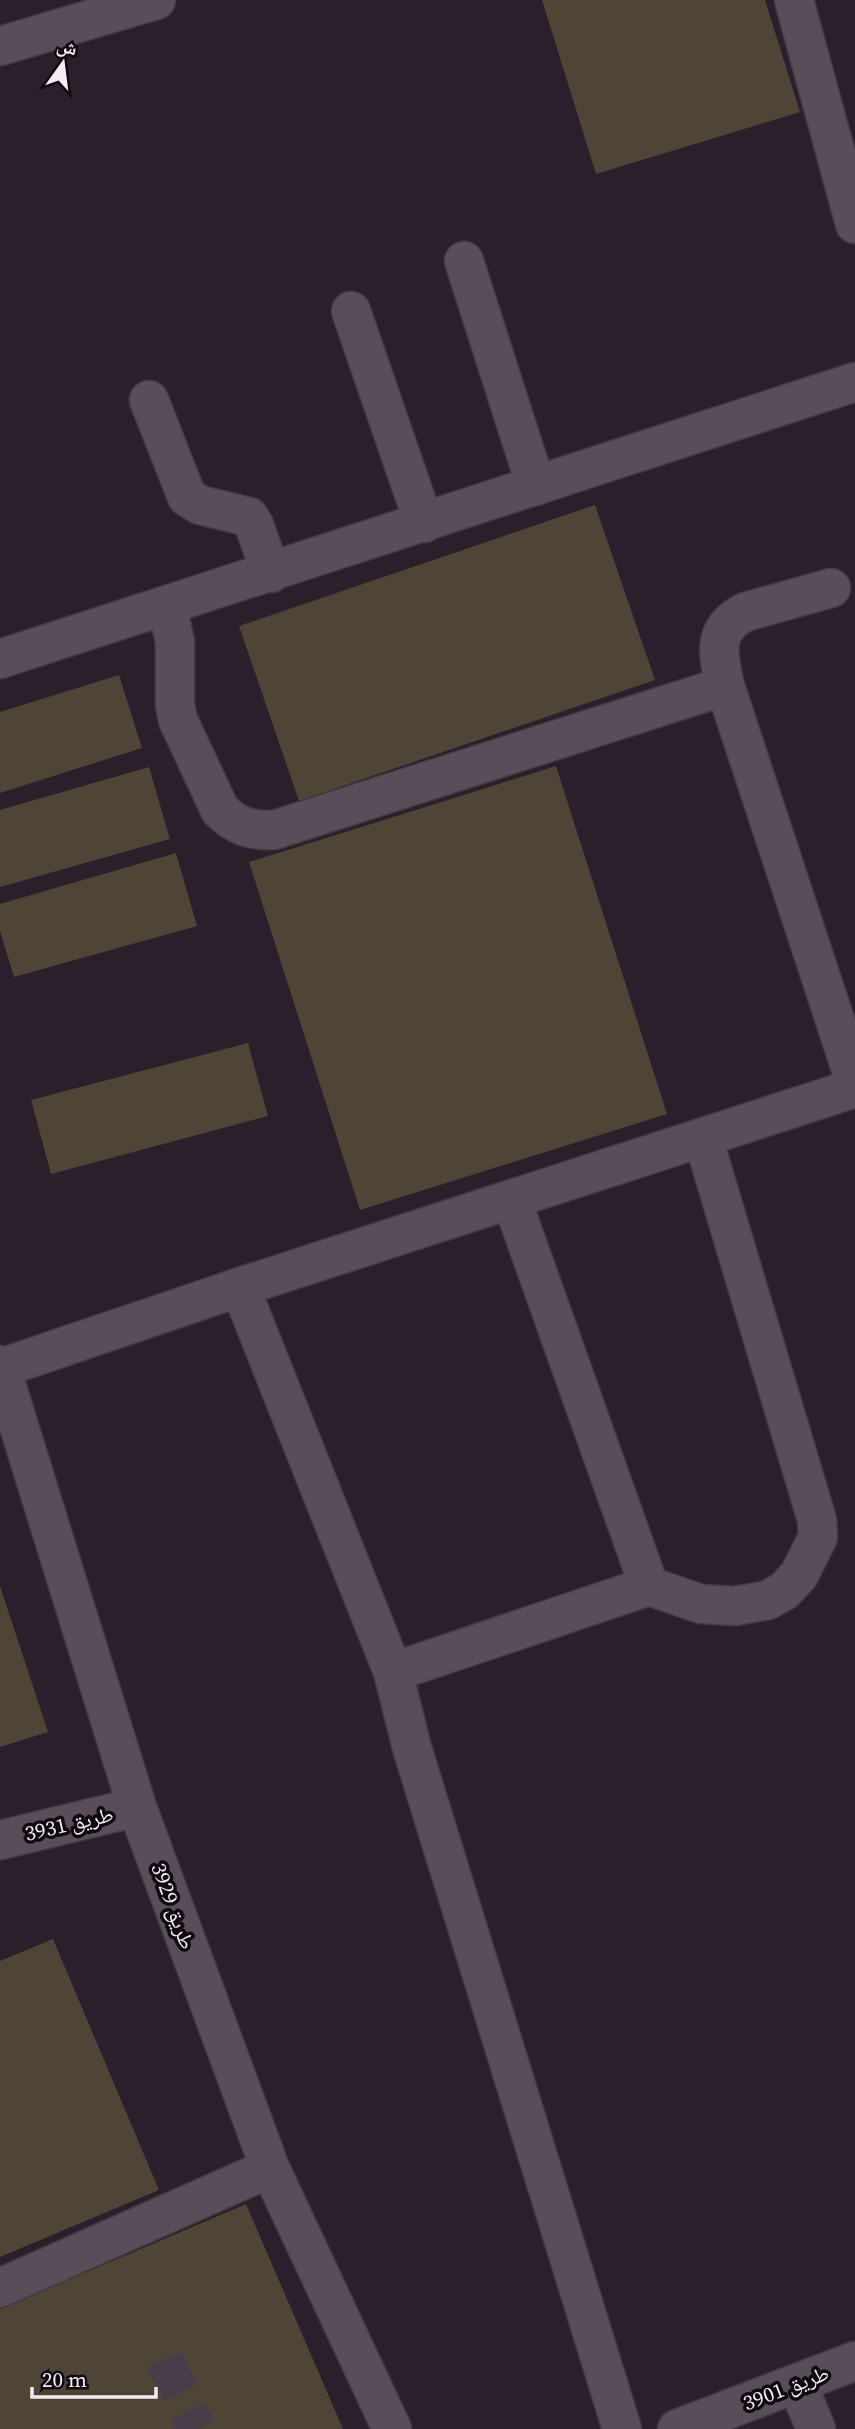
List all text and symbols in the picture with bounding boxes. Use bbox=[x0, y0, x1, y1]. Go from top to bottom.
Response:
north arrow bbox=[28, 28, 98, 98]
text: ش bbox=[54, 31, 80, 62]
street label: طريق 3931 bbox=[22, 1799, 116, 1848]
street label: طريق 3929 bbox=[144, 1859, 202, 1953]
scale bar bbox=[32, 2356, 156, 2400]
street label: طريق 3901 bbox=[739, 2358, 833, 2417]
text: 20 m bbox=[42, 2365, 87, 2394]

